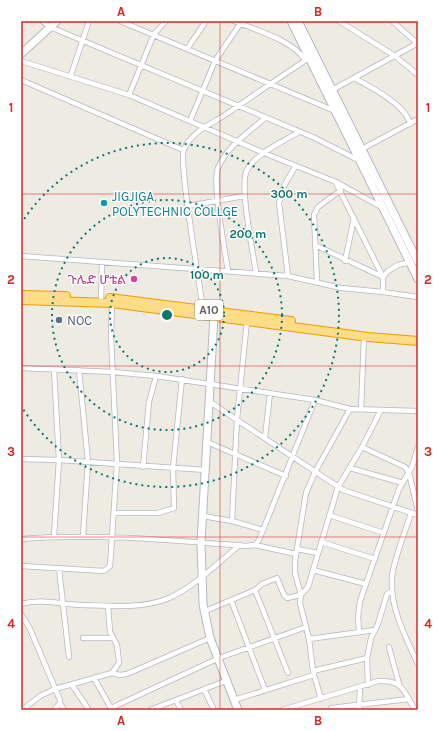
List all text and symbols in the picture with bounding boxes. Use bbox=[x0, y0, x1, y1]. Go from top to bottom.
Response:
text: A bbox=[117, 4, 125, 19]
text: B bbox=[314, 4, 322, 19]
text: 1 bbox=[9, 100, 13, 115]
text: 1 bbox=[426, 100, 430, 115]
text: 300 m bbox=[270, 187, 308, 201]
place label: JIGJIGA POLYTECHNIC COLLGE bbox=[112, 189, 238, 219]
marker: JIGJIGA POLYTECHNIC COLLGE bbox=[99, 198, 109, 208]
text: 200 m bbox=[230, 227, 266, 241]
text: 100 m bbox=[190, 268, 224, 282]
text: 2 bbox=[7, 272, 15, 287]
place label: ጉሌድ ሆቴል bbox=[68, 272, 126, 287]
text: 2 bbox=[424, 272, 432, 287]
marker: ጉሌድ ሆቴል bbox=[129, 274, 139, 284]
road number: A10 bbox=[195, 300, 223, 320]
centre of rings bbox=[160, 308, 174, 322]
place label: NOC bbox=[67, 313, 92, 328]
marker: NOC bbox=[54, 315, 64, 325]
text: 3 bbox=[7, 444, 15, 459]
text: 3 bbox=[424, 444, 432, 459]
text: 4 bbox=[7, 616, 15, 631]
text: 4 bbox=[424, 616, 432, 631]
text: A bbox=[117, 713, 125, 728]
text: B bbox=[314, 713, 322, 728]

